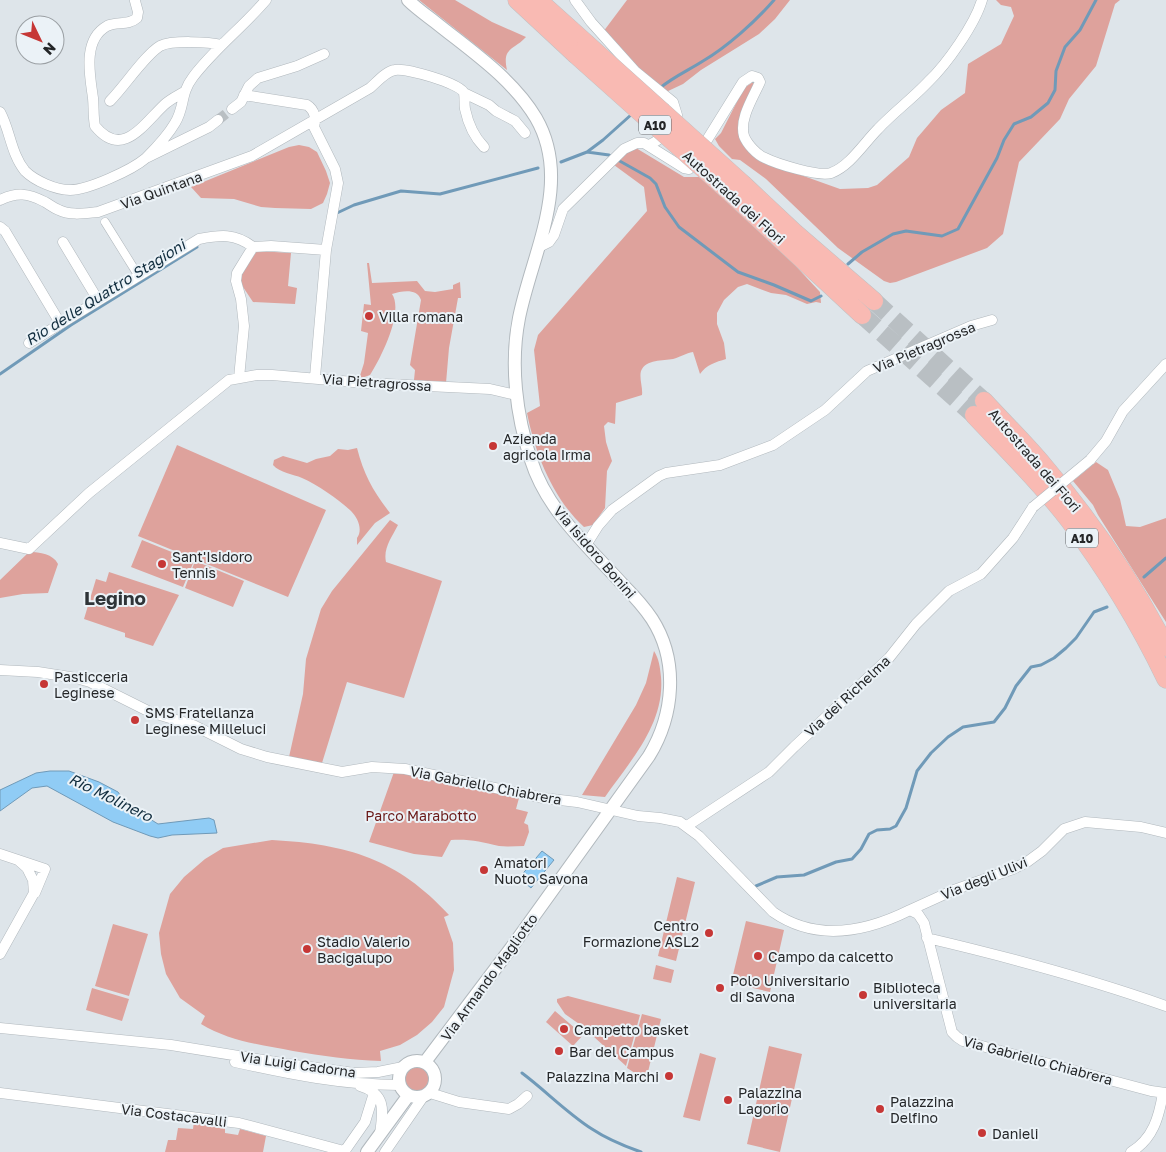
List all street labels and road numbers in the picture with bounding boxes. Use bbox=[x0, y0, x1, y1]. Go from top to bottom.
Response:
road number: A10 bbox=[639, 116, 671, 134]
street label: Autostrada dei Fiori bbox=[679, 147, 789, 247]
street label: Via Quintana bbox=[118, 167, 204, 213]
street label: Via Pietragrossa bbox=[870, 318, 978, 376]
street label: Via Pietragrossa bbox=[322, 370, 432, 394]
street label: Autostrada dei Fiori bbox=[985, 405, 1085, 515]
street label: Via Isidoro Bonini bbox=[550, 502, 640, 602]
road number: A10 bbox=[1066, 528, 1098, 548]
street label: Via dei Richelma bbox=[801, 652, 893, 740]
street label: Via Gabriello Chiabrera bbox=[409, 762, 563, 808]
street label: Via degli Ulivi bbox=[938, 853, 1030, 903]
street label: Via Armando Magliotto bbox=[437, 910, 541, 1044]
street label: Via Gabriello Chiabrera bbox=[961, 1032, 1115, 1088]
street label: Via Luigi Cadorna bbox=[239, 1047, 357, 1081]
street label: Via Costacavalli bbox=[120, 1100, 228, 1130]

